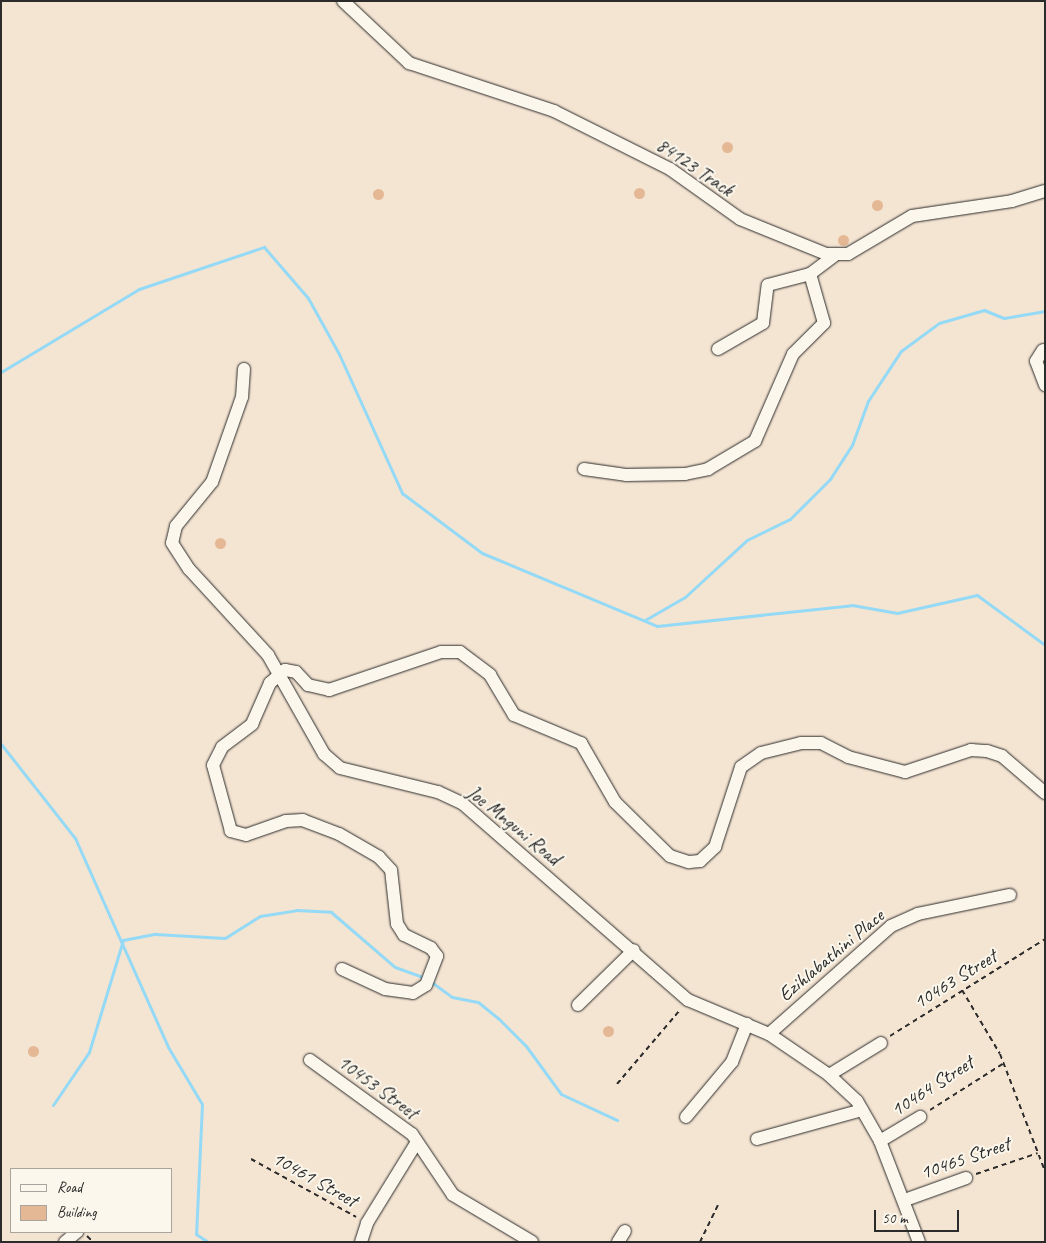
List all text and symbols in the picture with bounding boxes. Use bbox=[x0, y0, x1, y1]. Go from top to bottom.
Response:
street label: 84123 Track bbox=[652, 133, 738, 201]
street label: Joe Mnguni Road bbox=[462, 780, 566, 870]
street label: Ezihlabathini Place bbox=[773, 904, 889, 1006]
street label: 10463 Street bbox=[909, 944, 1001, 1014]
street label: 10453 Street bbox=[333, 1050, 423, 1124]
street label: 10464 Street bbox=[886, 1051, 978, 1121]
street label: 10465 Street bbox=[917, 1131, 1013, 1185]
street label: 10461 Street bbox=[268, 1146, 362, 1212]
legend bbox=[10, 1168, 172, 1233]
text: Road bbox=[57, 1178, 82, 1197]
scale bar bbox=[876, 1200, 961, 1232]
text: Building bbox=[57, 1203, 96, 1222]
text: 50 m bbox=[882, 1209, 908, 1228]

